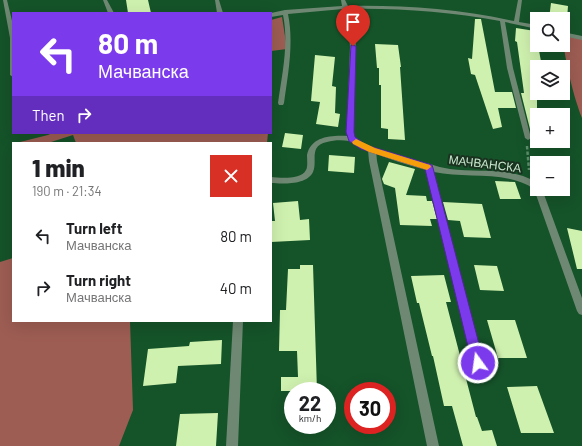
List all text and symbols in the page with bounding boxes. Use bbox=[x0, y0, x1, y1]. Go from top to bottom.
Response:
pin bbox=[336, 5, 370, 46]
icon: arrive bbox=[342, 11, 364, 33]
map controls bbox=[530, 12, 570, 196]
button: search bbox=[530, 12, 570, 52]
text: 80 m bbox=[98, 26, 158, 60]
icon: left bbox=[32, 28, 84, 80]
text: Мачванска bbox=[98, 60, 189, 82]
button: layers bbox=[530, 60, 570, 100]
icon: right bbox=[73, 104, 95, 126]
text: Then bbox=[32, 106, 65, 124]
button: + bbox=[530, 108, 570, 148]
street label: МАЧВАНСКА bbox=[448, 152, 522, 174]
text: 1 min bbox=[32, 153, 85, 182]
button: close bbox=[210, 155, 252, 197]
button: − bbox=[530, 156, 570, 196]
text: 190 m · 21:34 bbox=[32, 183, 102, 199]
text: Turn left bbox=[66, 219, 122, 237]
icon: left bbox=[32, 225, 54, 247]
text: 80 m bbox=[220, 227, 252, 245]
text: Мачванска bbox=[66, 237, 132, 253]
text: Turn right bbox=[66, 271, 131, 289]
icon: right bbox=[32, 277, 54, 299]
text: 40 m bbox=[220, 279, 252, 297]
text: Мачванска bbox=[66, 289, 132, 305]
position arrow bbox=[457, 342, 499, 384]
speed limit sign: 30 bbox=[344, 382, 396, 434]
text: 22 bbox=[299, 391, 321, 415]
text: km/h bbox=[299, 412, 321, 424]

